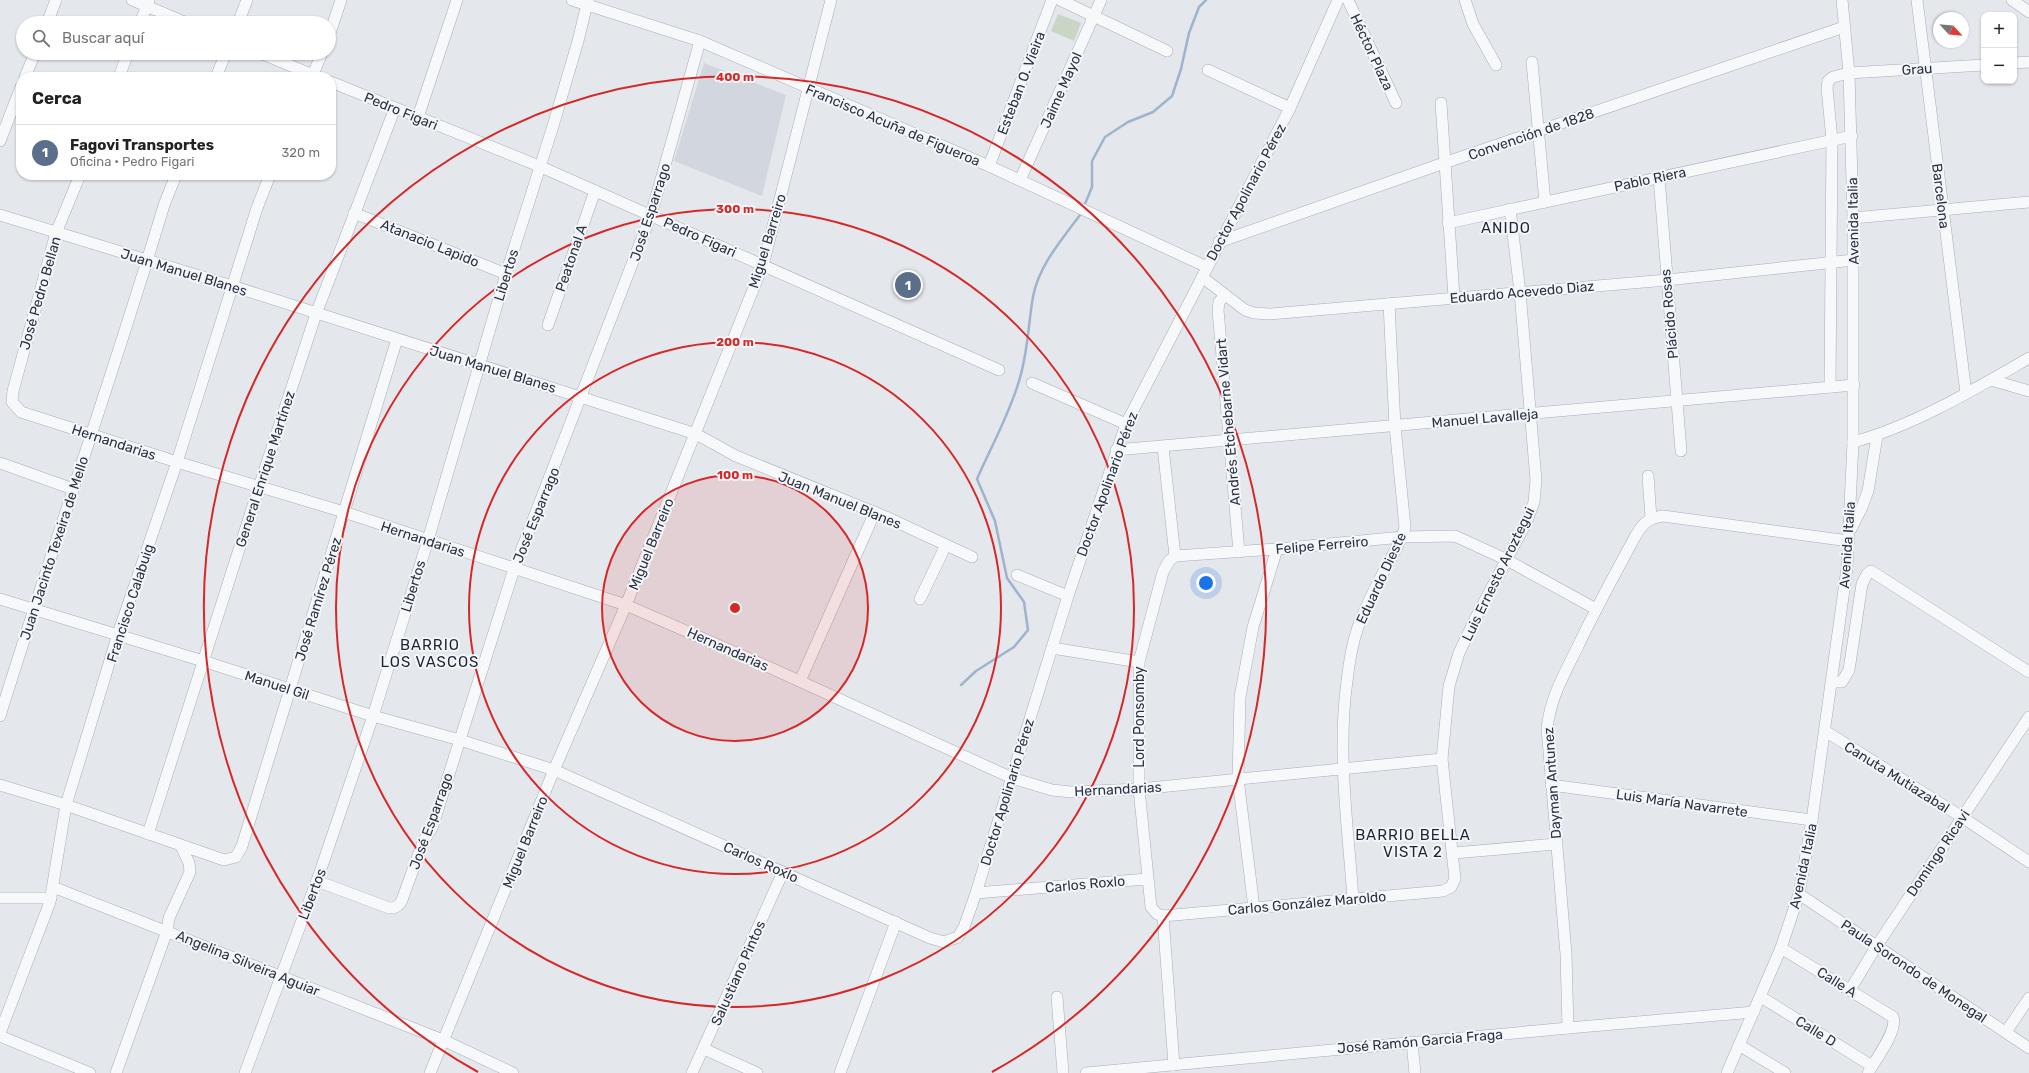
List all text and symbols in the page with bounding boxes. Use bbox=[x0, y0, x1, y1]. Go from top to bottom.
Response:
street label: Héctor Plaza bbox=[1346, 11, 1397, 93]
north arrow bbox=[1933, 12, 1969, 48]
map controls bbox=[1981, 12, 2017, 84]
button: + bbox=[1981, 12, 2017, 48]
search box bbox=[16, 16, 336, 60]
icon: search bbox=[30, 27, 52, 49]
text: Buscar aquí bbox=[62, 29, 144, 47]
street label: Esteban O. Vieira bbox=[994, 29, 1049, 137]
button: − bbox=[1981, 48, 2017, 84]
street label: Jaime Mayol bbox=[1037, 50, 1086, 131]
street label: Grau bbox=[1901, 60, 1933, 79]
text: 400 m bbox=[716, 70, 754, 84]
street label: Francisco Acuña de Figueroa bbox=[803, 81, 983, 170]
text: Cerca bbox=[32, 88, 82, 108]
street label: Pedro Figari bbox=[361, 89, 440, 134]
street label: Convención de 1828 bbox=[1466, 105, 1596, 164]
street label: Doctor Apolinario Pérez bbox=[1203, 121, 1290, 264]
text: Fagovi Transportes bbox=[70, 136, 214, 154]
text: 1 bbox=[42, 145, 48, 160]
text: 320 m bbox=[282, 145, 320, 160]
text: Oficina · Pedro Figari bbox=[70, 154, 194, 169]
street label: José Esparrago bbox=[627, 161, 674, 263]
street label: Barcelona bbox=[1928, 163, 1953, 230]
street label: Pablo Riera bbox=[1613, 164, 1688, 195]
street label: Avenida Italia bbox=[1844, 177, 1863, 265]
street label: Miguel Barreiro bbox=[745, 192, 790, 290]
text: 300 m bbox=[716, 202, 754, 216]
street label: Pedro Figari bbox=[661, 214, 739, 261]
street label: Atanacio Lapido bbox=[378, 216, 482, 271]
district label: ANIDO bbox=[1481, 219, 1531, 237]
street label: Peatonal A bbox=[552, 222, 591, 294]
street label: José Pedro Bellan bbox=[16, 234, 65, 352]
street label: Juan Manuel Blanes bbox=[119, 245, 249, 300]
street label: Libertos bbox=[491, 247, 522, 303]
street label: Plácido Rosas bbox=[1657, 268, 1682, 360]
pin: 1 bbox=[895, 270, 921, 300]
street label: Eduardo Acevedo Diaz bbox=[1449, 278, 1595, 307]
text: 200 m bbox=[716, 335, 754, 349]
street label: Andrés Etchebarne Vidart bbox=[1213, 337, 1244, 506]
street label: Juan Manuel Blanes bbox=[428, 342, 558, 397]
street label: General Enrique Martínez bbox=[232, 389, 299, 550]
street label: Manuel Lavalleja bbox=[1431, 405, 1539, 432]
street label: Doctor Apolinario Pérez bbox=[1073, 409, 1142, 559]
street label: Hernandarias bbox=[70, 421, 158, 464]
street label: Juan Jacinto Texeira de Mello bbox=[17, 454, 92, 642]
street label: José Esparrago bbox=[510, 465, 563, 566]
text: 100 m bbox=[717, 468, 753, 482]
street label: Juan Manuel Blanes bbox=[776, 468, 904, 533]
street label: Miguel Barreiro bbox=[625, 496, 678, 593]
street label: Avenida Italia bbox=[1836, 501, 1859, 589]
street label: Luis Ernesto Aroztegui bbox=[1459, 504, 1538, 644]
street label: Hernandarias bbox=[379, 518, 467, 561]
street label: Eduardo Dieste bbox=[1353, 530, 1410, 627]
street label: Felipe Ferreiro bbox=[1275, 533, 1369, 558]
street label: José Ramírez Pérez bbox=[292, 535, 345, 663]
street label: Francisco Calabuig bbox=[103, 542, 158, 665]
street label: Libertos bbox=[398, 558, 429, 614]
your location bbox=[1196, 573, 1216, 593]
centre of rings bbox=[728, 601, 742, 615]
street label: Hernandarias bbox=[684, 624, 771, 675]
district label: BARRIO LOS VASCOS bbox=[381, 636, 479, 671]
street label: Lord Ponsomby bbox=[1131, 666, 1148, 768]
street label: Manuel Gil bbox=[242, 667, 311, 704]
street label: Doctor Apolinario Pérez bbox=[977, 717, 1038, 868]
street label: Dayman Antunez bbox=[1540, 727, 1565, 839]
street label: Canuta Mutiazabal bbox=[1841, 738, 1953, 817]
street label: José Esparrago bbox=[406, 770, 457, 872]
street label: Hernandarias bbox=[1074, 779, 1162, 800]
street label: Luis María Navarrete bbox=[1615, 786, 1749, 821]
street label: Miguel Barreiro bbox=[499, 794, 552, 891]
street label: Domingo Ricavi bbox=[1903, 807, 1974, 900]
street label: Avenida Italia bbox=[1786, 822, 1821, 911]
district label: BARRIO BELLA VISTA 2 bbox=[1355, 826, 1471, 861]
street label: Carlos Roxlo bbox=[721, 838, 801, 887]
street label: Libertos bbox=[295, 866, 330, 922]
street label: Carlos Roxlo bbox=[1044, 873, 1126, 896]
street label: Carlos González Maroldo bbox=[1227, 888, 1387, 919]
street label: Paula Sorondo de Monegal bbox=[1838, 916, 1990, 1027]
street label: Salustiano Pintos bbox=[708, 918, 769, 1028]
street label: Angelina Silveira Aguiar bbox=[174, 927, 323, 1000]
street label: Calle A bbox=[1814, 964, 1860, 1002]
street label: Calle D bbox=[1792, 1012, 1839, 1050]
street label: José Ramón Garcia Fraga bbox=[1336, 1026, 1504, 1057]

